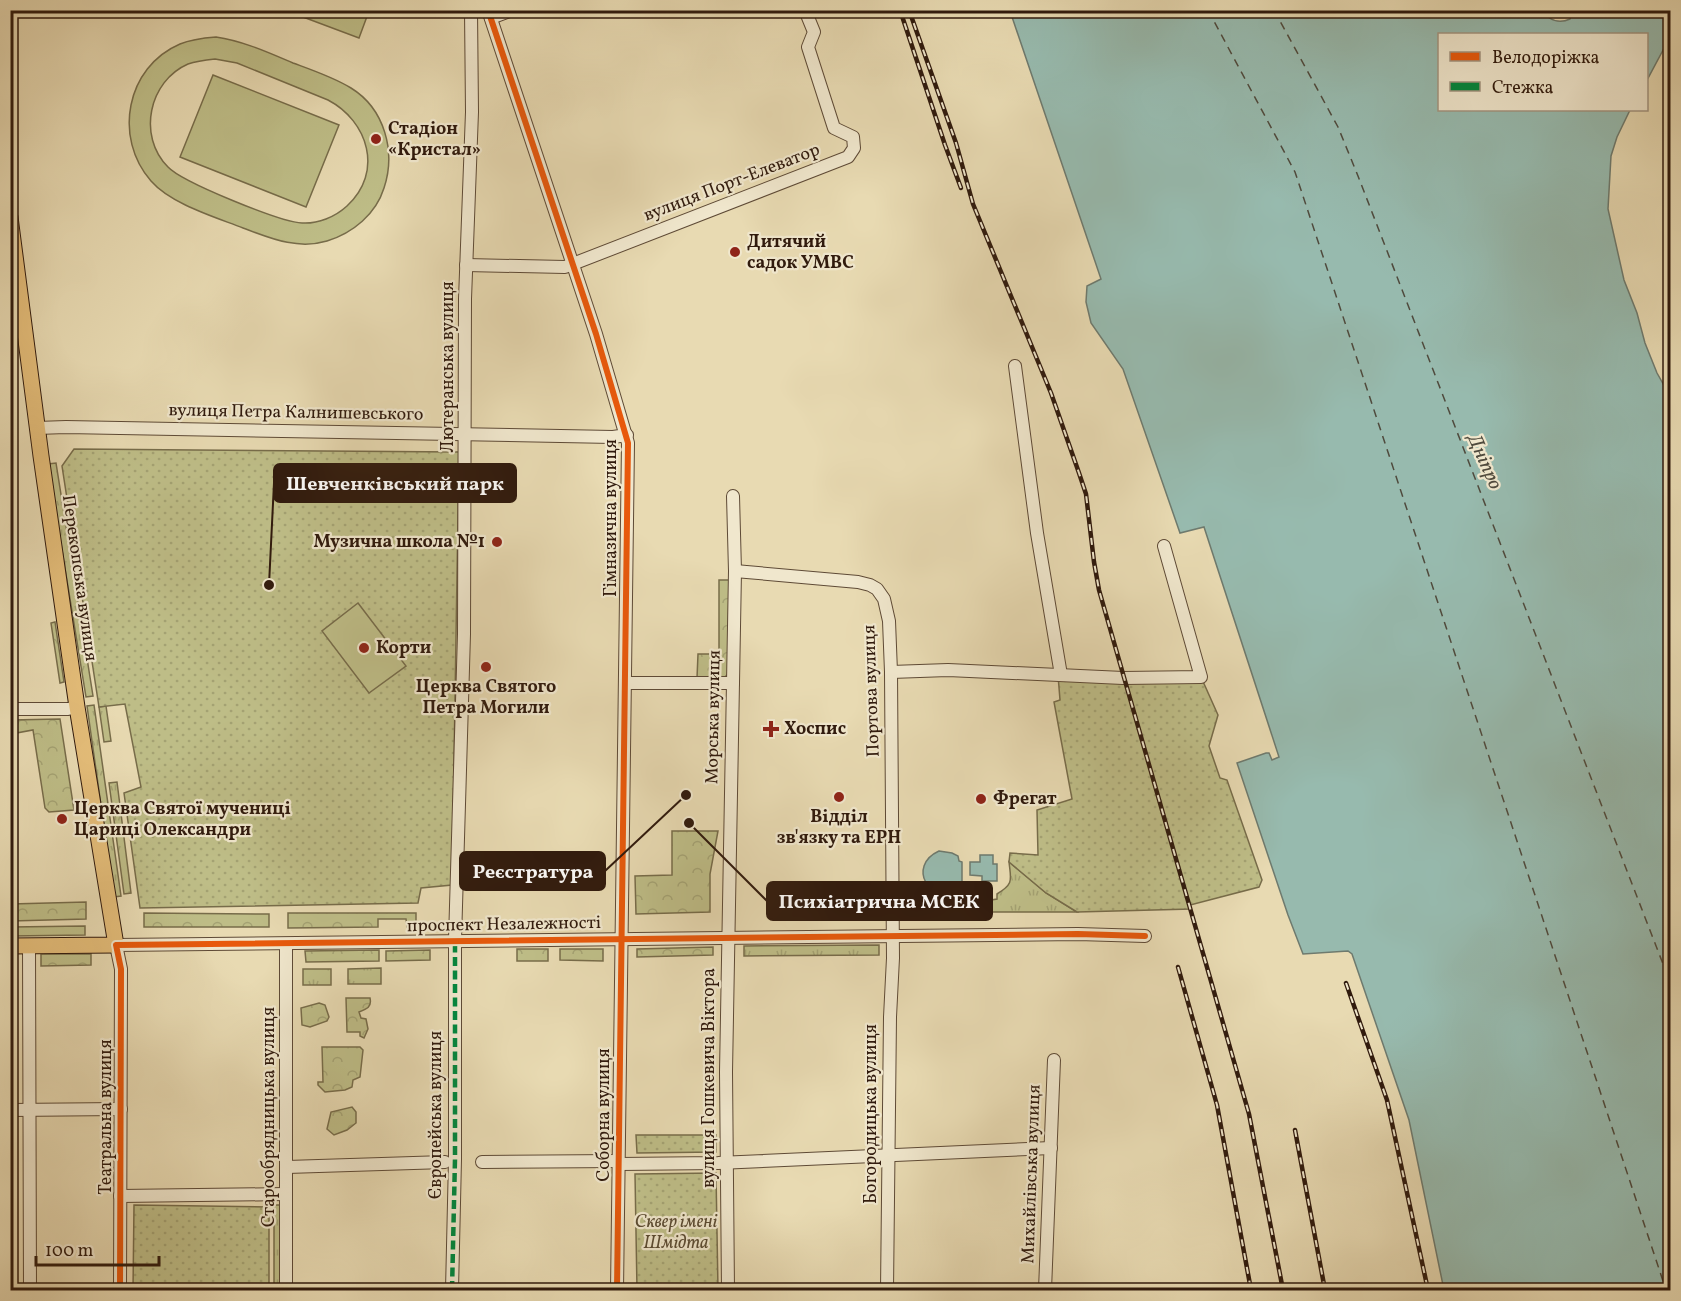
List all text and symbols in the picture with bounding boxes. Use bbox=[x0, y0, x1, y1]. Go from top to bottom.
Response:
legend bbox=[1438, 33, 1648, 111]
text: Велодоріжка bbox=[1492, 46, 1600, 71]
text: Стежка bbox=[1492, 76, 1554, 101]
place label: Стадіон «Кристал» bbox=[388, 117, 481, 163]
marker: Стадіон «Кристал» bbox=[369, 132, 383, 146]
street label: вулиця Порт-Елеватор bbox=[640, 138, 824, 228]
place label: Дитячий садок УМВС bbox=[747, 230, 854, 276]
marker: Дитячий садок УМВС bbox=[728, 245, 742, 259]
street label: Лютеранська вулиця bbox=[436, 281, 461, 453]
street label: вулиця Петра Калнишевського bbox=[168, 398, 424, 428]
water label: Дніпро bbox=[1459, 428, 1509, 494]
street label: Гімназична вулиця bbox=[599, 439, 624, 597]
callout: Шевченківський парк bbox=[274, 464, 516, 502]
text: Шевченківський парк bbox=[286, 471, 504, 499]
street label: Перекопська вулиця bbox=[55, 493, 103, 663]
place label: Музична школа №1 bbox=[313, 530, 485, 555]
marker: Музична школа №1 bbox=[490, 535, 504, 549]
street label: Портова вулиця bbox=[857, 624, 887, 758]
place label: Корти bbox=[376, 636, 431, 661]
marker: Корти bbox=[357, 641, 371, 655]
street label: Морська вулиця bbox=[700, 650, 728, 784]
marker: Церква Святого Петра Могили bbox=[479, 660, 493, 674]
place label: Церква Святого Петра Могили bbox=[416, 675, 556, 721]
place label: Хоспис bbox=[784, 717, 846, 742]
marker: Хоспис bbox=[762, 720, 780, 738]
place label: Фрегат bbox=[993, 787, 1057, 812]
marker: Відділ зв'язку та ЕРН bbox=[832, 790, 846, 804]
marker: Фрегат bbox=[974, 792, 988, 806]
place label: Церква Святої мучениці Цариці Олександри bbox=[74, 797, 291, 843]
place label: Відділ зв'язку та ЕРН bbox=[777, 805, 901, 851]
marker: Церква Святої мучениці Цариці Олександри bbox=[55, 812, 69, 826]
callout: Реєстратура bbox=[460, 852, 605, 890]
text: Реєстратура bbox=[473, 859, 594, 887]
callout: Психіатрична МСЕК bbox=[767, 882, 992, 920]
text: Психіатрична МСЕК bbox=[778, 889, 980, 917]
street label: проспект Незалежності bbox=[407, 911, 601, 939]
street label: вулиця Гошкевича Віктора bbox=[697, 968, 722, 1188]
street label: Старообрядницька вулиця bbox=[257, 1007, 282, 1227]
street label: Богородицька вулиця bbox=[859, 1024, 884, 1204]
street label: Європейська вулиця bbox=[424, 1031, 449, 1199]
street label: Театральна вулиця bbox=[94, 1039, 119, 1195]
street label: Соборна вулиця bbox=[592, 1048, 617, 1182]
street label: Михайлівська вулиця bbox=[1016, 1084, 1048, 1264]
park label: Сквер імені Шмідта bbox=[635, 1210, 718, 1256]
scale bar bbox=[36, 1229, 159, 1267]
text: 100 m bbox=[45, 1239, 94, 1264]

